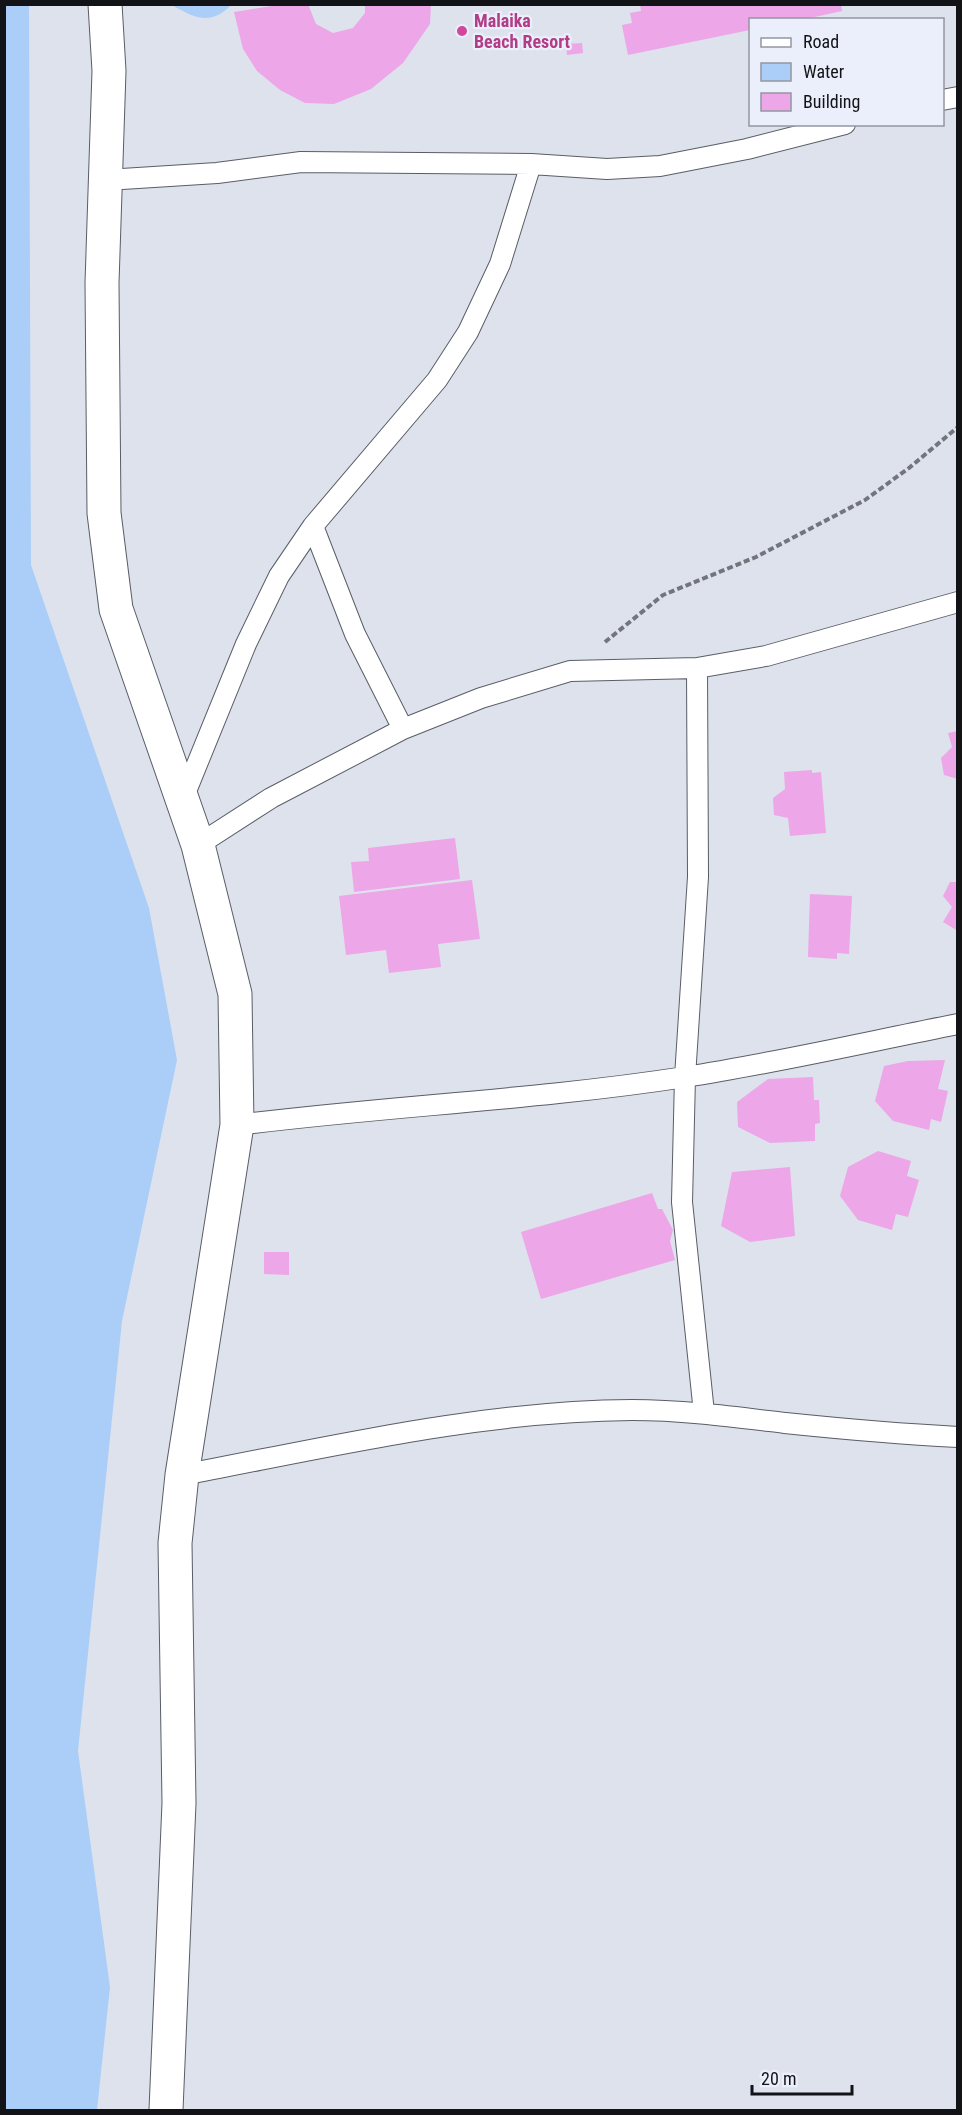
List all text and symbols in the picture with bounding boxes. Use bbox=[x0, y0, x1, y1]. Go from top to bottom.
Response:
place label: Malaika Beach Resort bbox=[474, 10, 571, 52]
legend bbox=[749, 18, 944, 126]
marker: Malaika Beach Resort bbox=[455, 24, 469, 38]
text: Road bbox=[803, 31, 839, 52]
text: Water bbox=[803, 61, 845, 82]
text: Building bbox=[803, 91, 860, 112]
scale bar bbox=[752, 2058, 852, 2096]
text: 20 m bbox=[761, 2068, 796, 2089]

